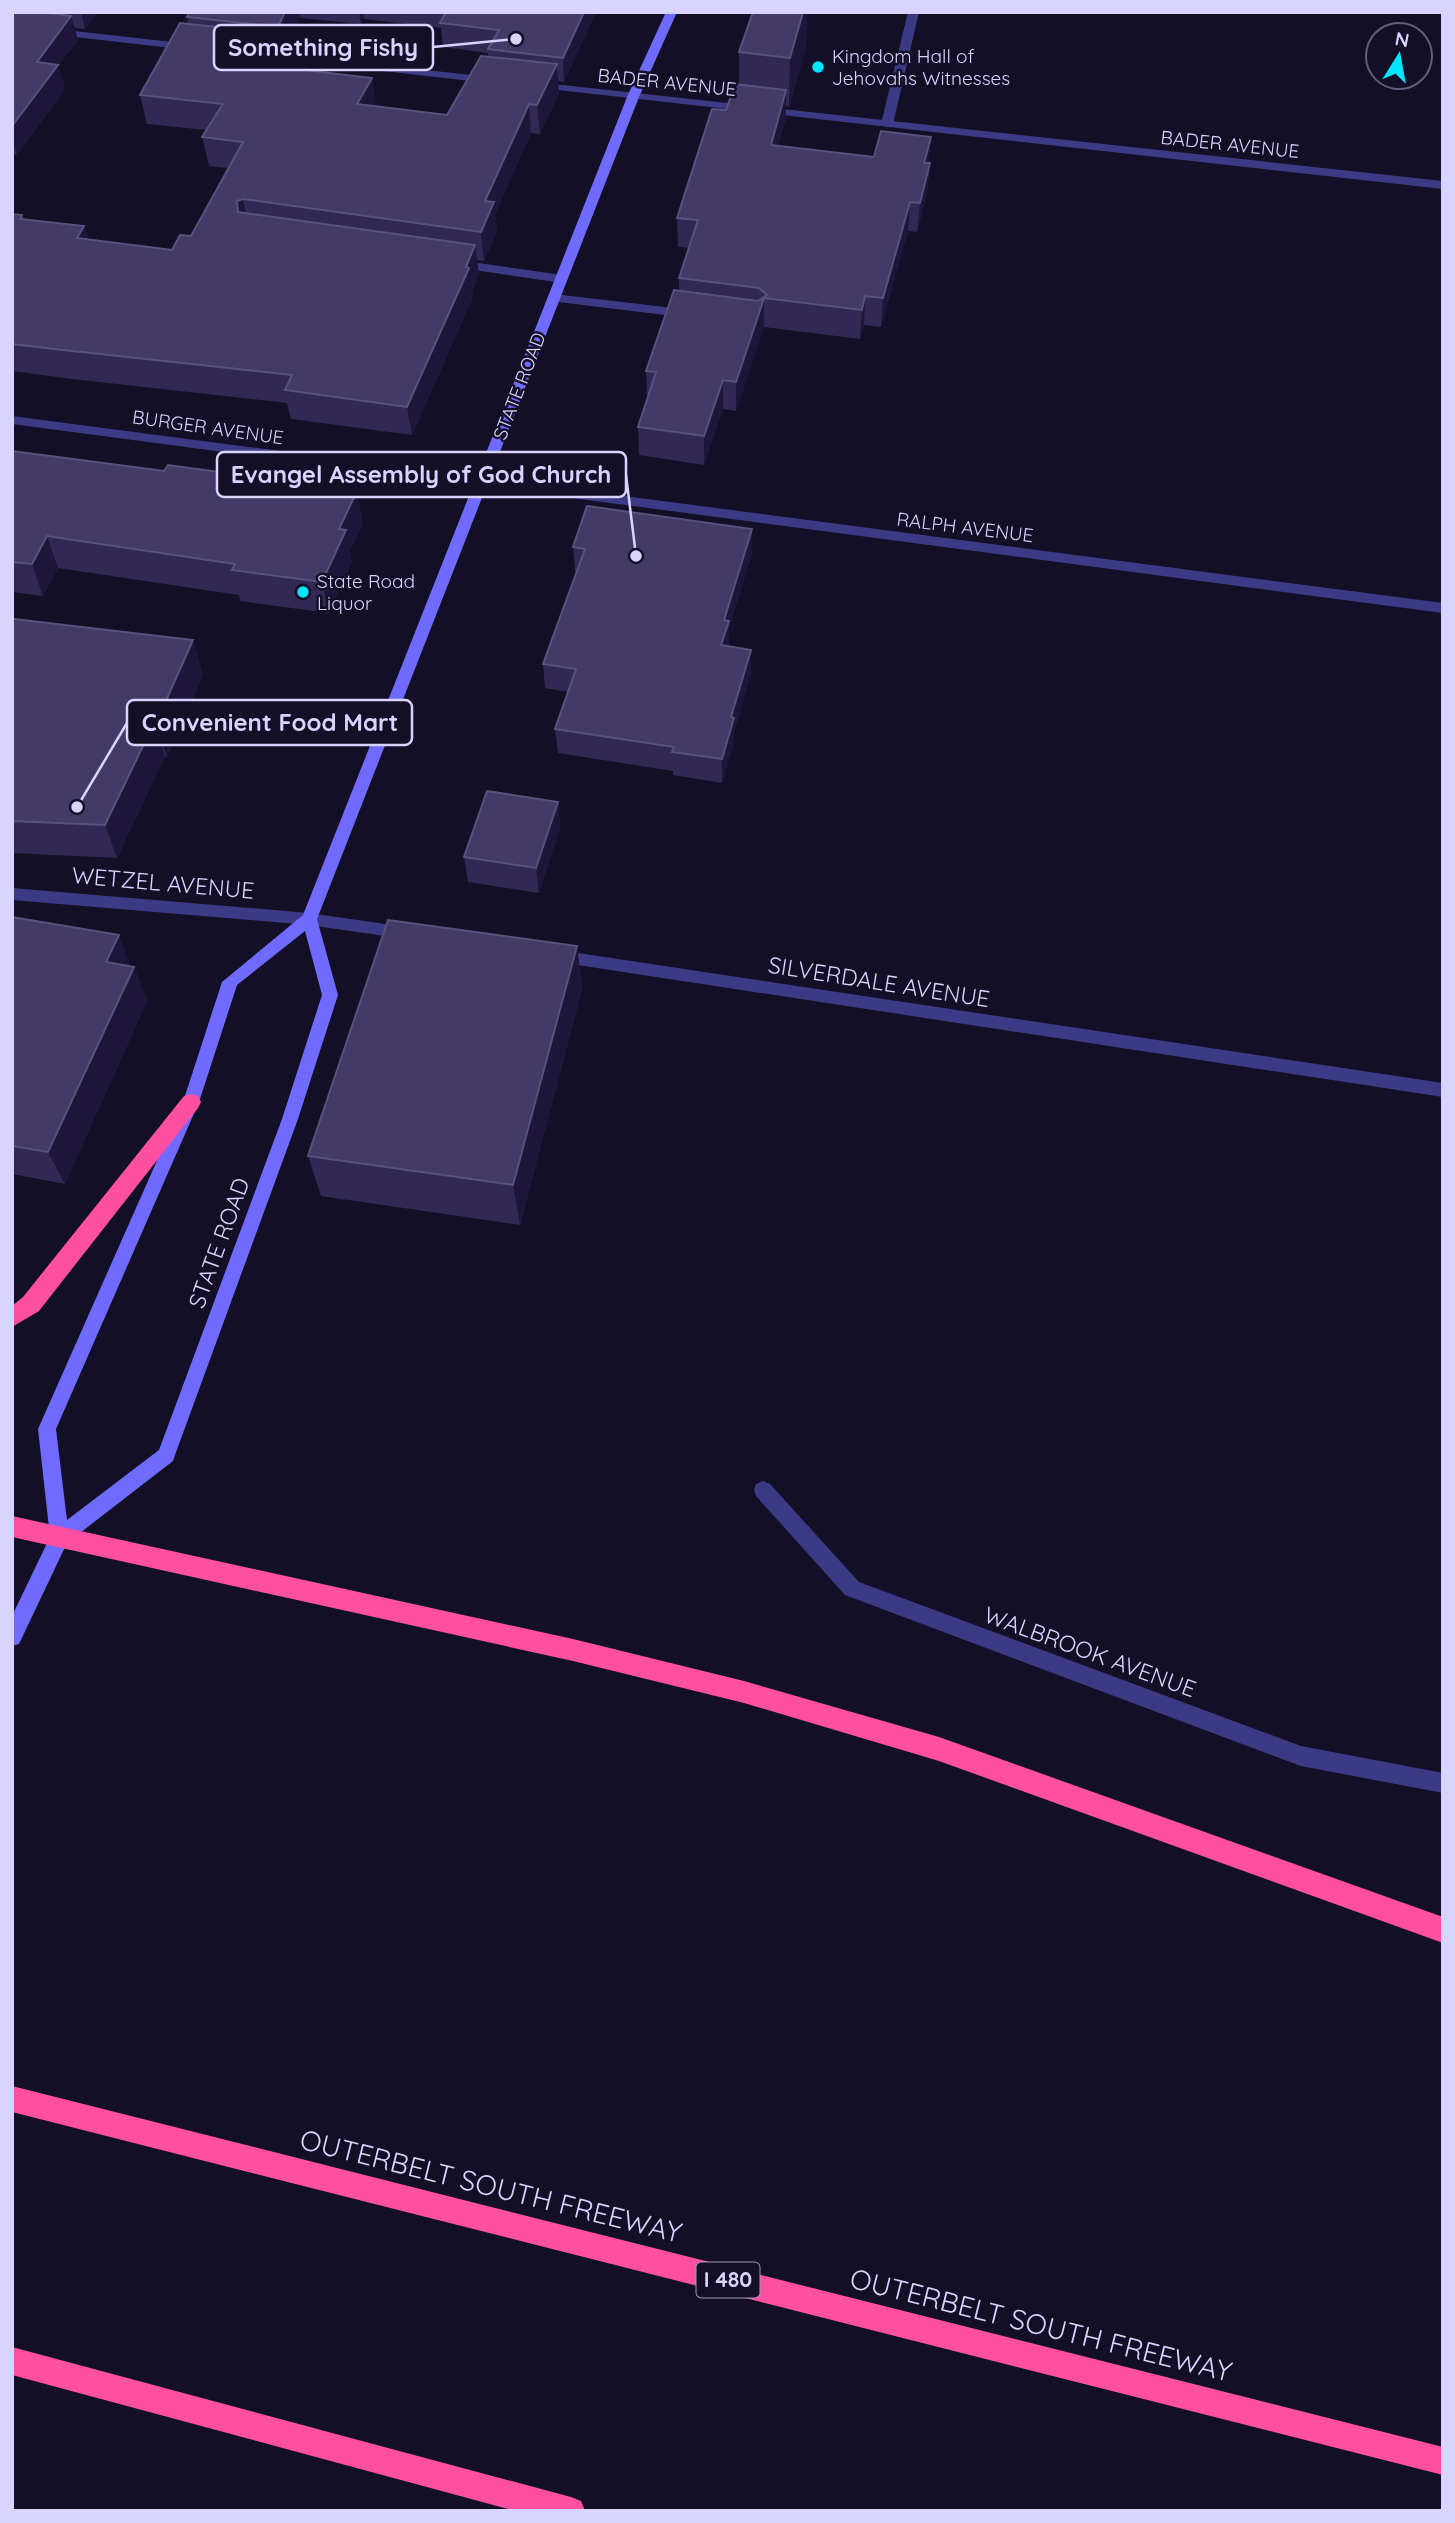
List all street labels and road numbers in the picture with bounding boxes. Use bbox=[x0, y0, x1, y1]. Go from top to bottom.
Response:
street label: BADER AVENUE bbox=[597, 63, 737, 101]
street label: BADER AVENUE bbox=[1160, 125, 1300, 163]
street label: STATE ROAD bbox=[488, 329, 550, 443]
street label: BURGER AVENUE bbox=[131, 405, 285, 449]
street label: RALPH AVENUE bbox=[895, 507, 1035, 547]
street label: WETZEL AVENUE bbox=[71, 860, 255, 905]
street label: SILVERDALE AVENUE bbox=[766, 950, 992, 1013]
street label: STATE ROAD bbox=[182, 1174, 256, 1312]
street label: WALBROOK AVENUE bbox=[980, 1600, 1200, 1703]
street label: OUTERBELT SOUTH FREEWAY bbox=[297, 2121, 686, 2250]
street label: OUTERBELT SOUTH FREEWAY bbox=[847, 2260, 1236, 2389]
road number: I 480 bbox=[696, 2262, 760, 2298]

